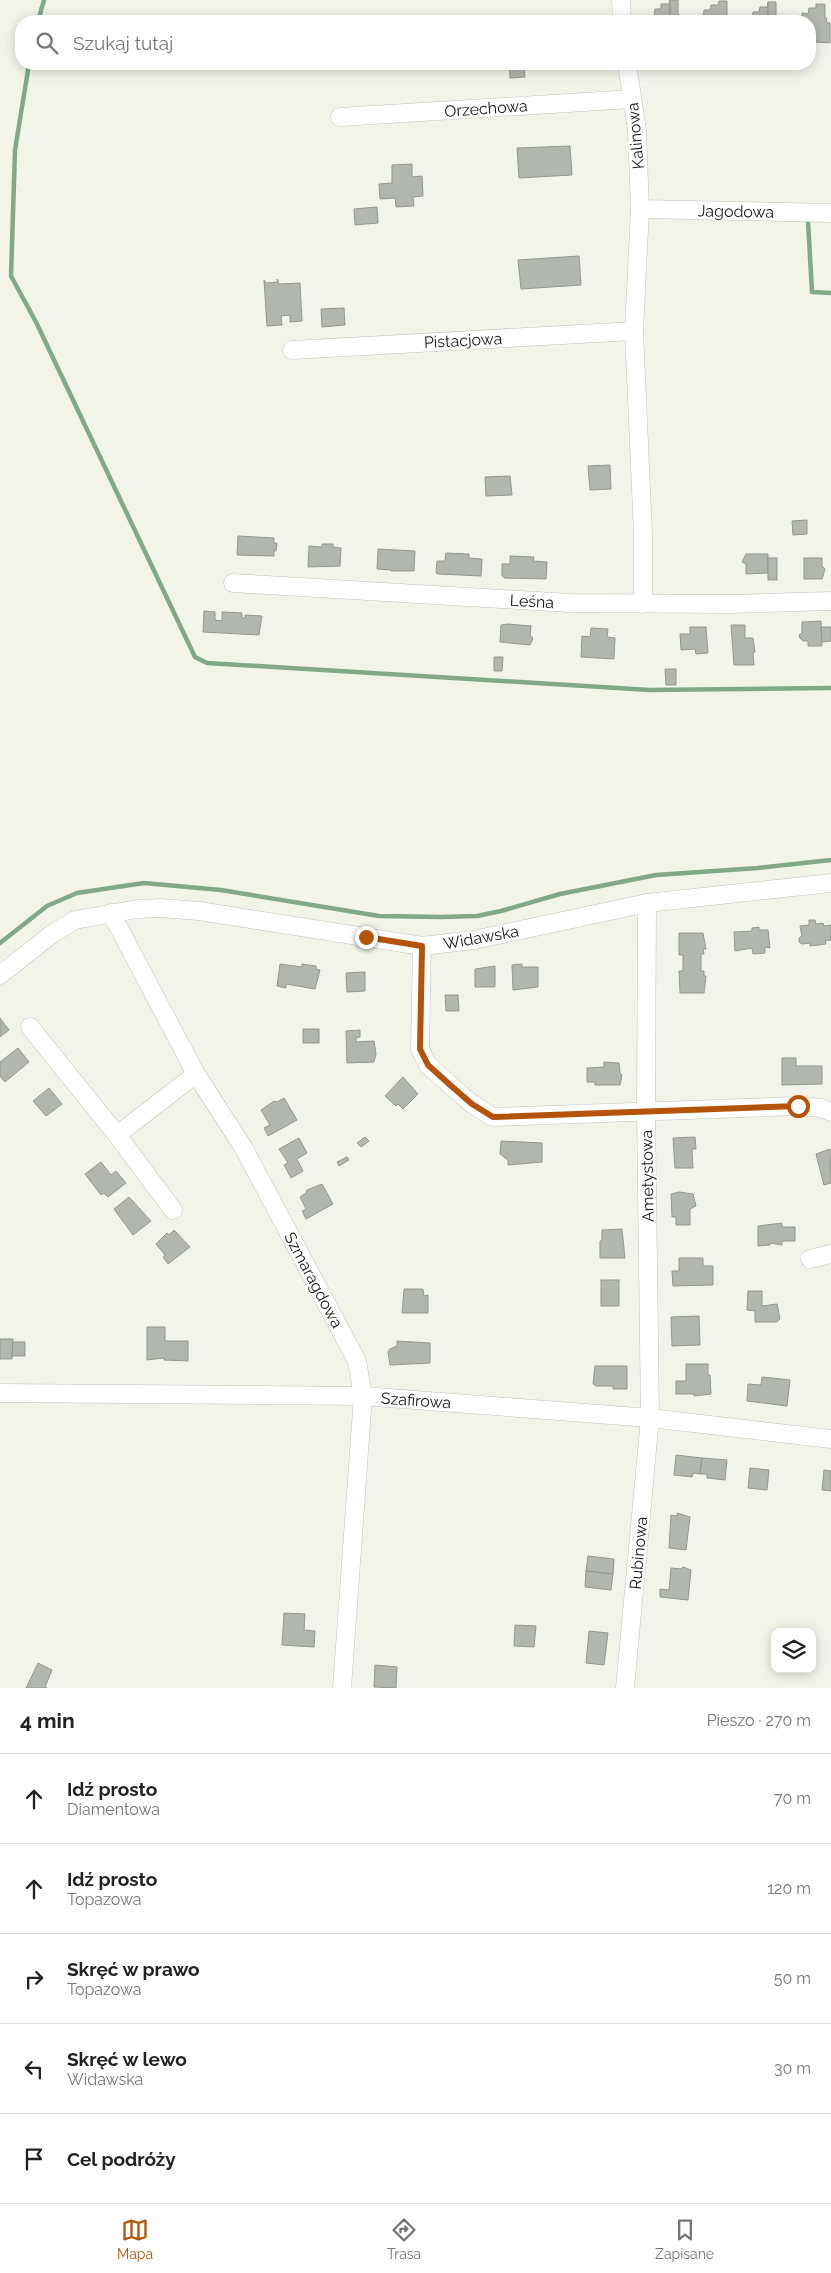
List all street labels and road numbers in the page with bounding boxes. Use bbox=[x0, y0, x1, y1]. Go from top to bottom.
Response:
street label: Orzechowa bbox=[444, 96, 528, 121]
street label: Kalinowa bbox=[623, 102, 648, 170]
street label: Jagodowa bbox=[698, 201, 774, 222]
street label: Pistacjowa bbox=[423, 329, 503, 352]
street label: Leśna bbox=[509, 591, 555, 612]
street label: Widawska bbox=[442, 922, 520, 953]
street label: Ametystowa bbox=[637, 1130, 658, 1222]
street label: Szmaragdowa bbox=[280, 1229, 347, 1331]
street label: Szafirowa bbox=[380, 1389, 452, 1412]
street label: Rubinowa bbox=[626, 1516, 651, 1590]

